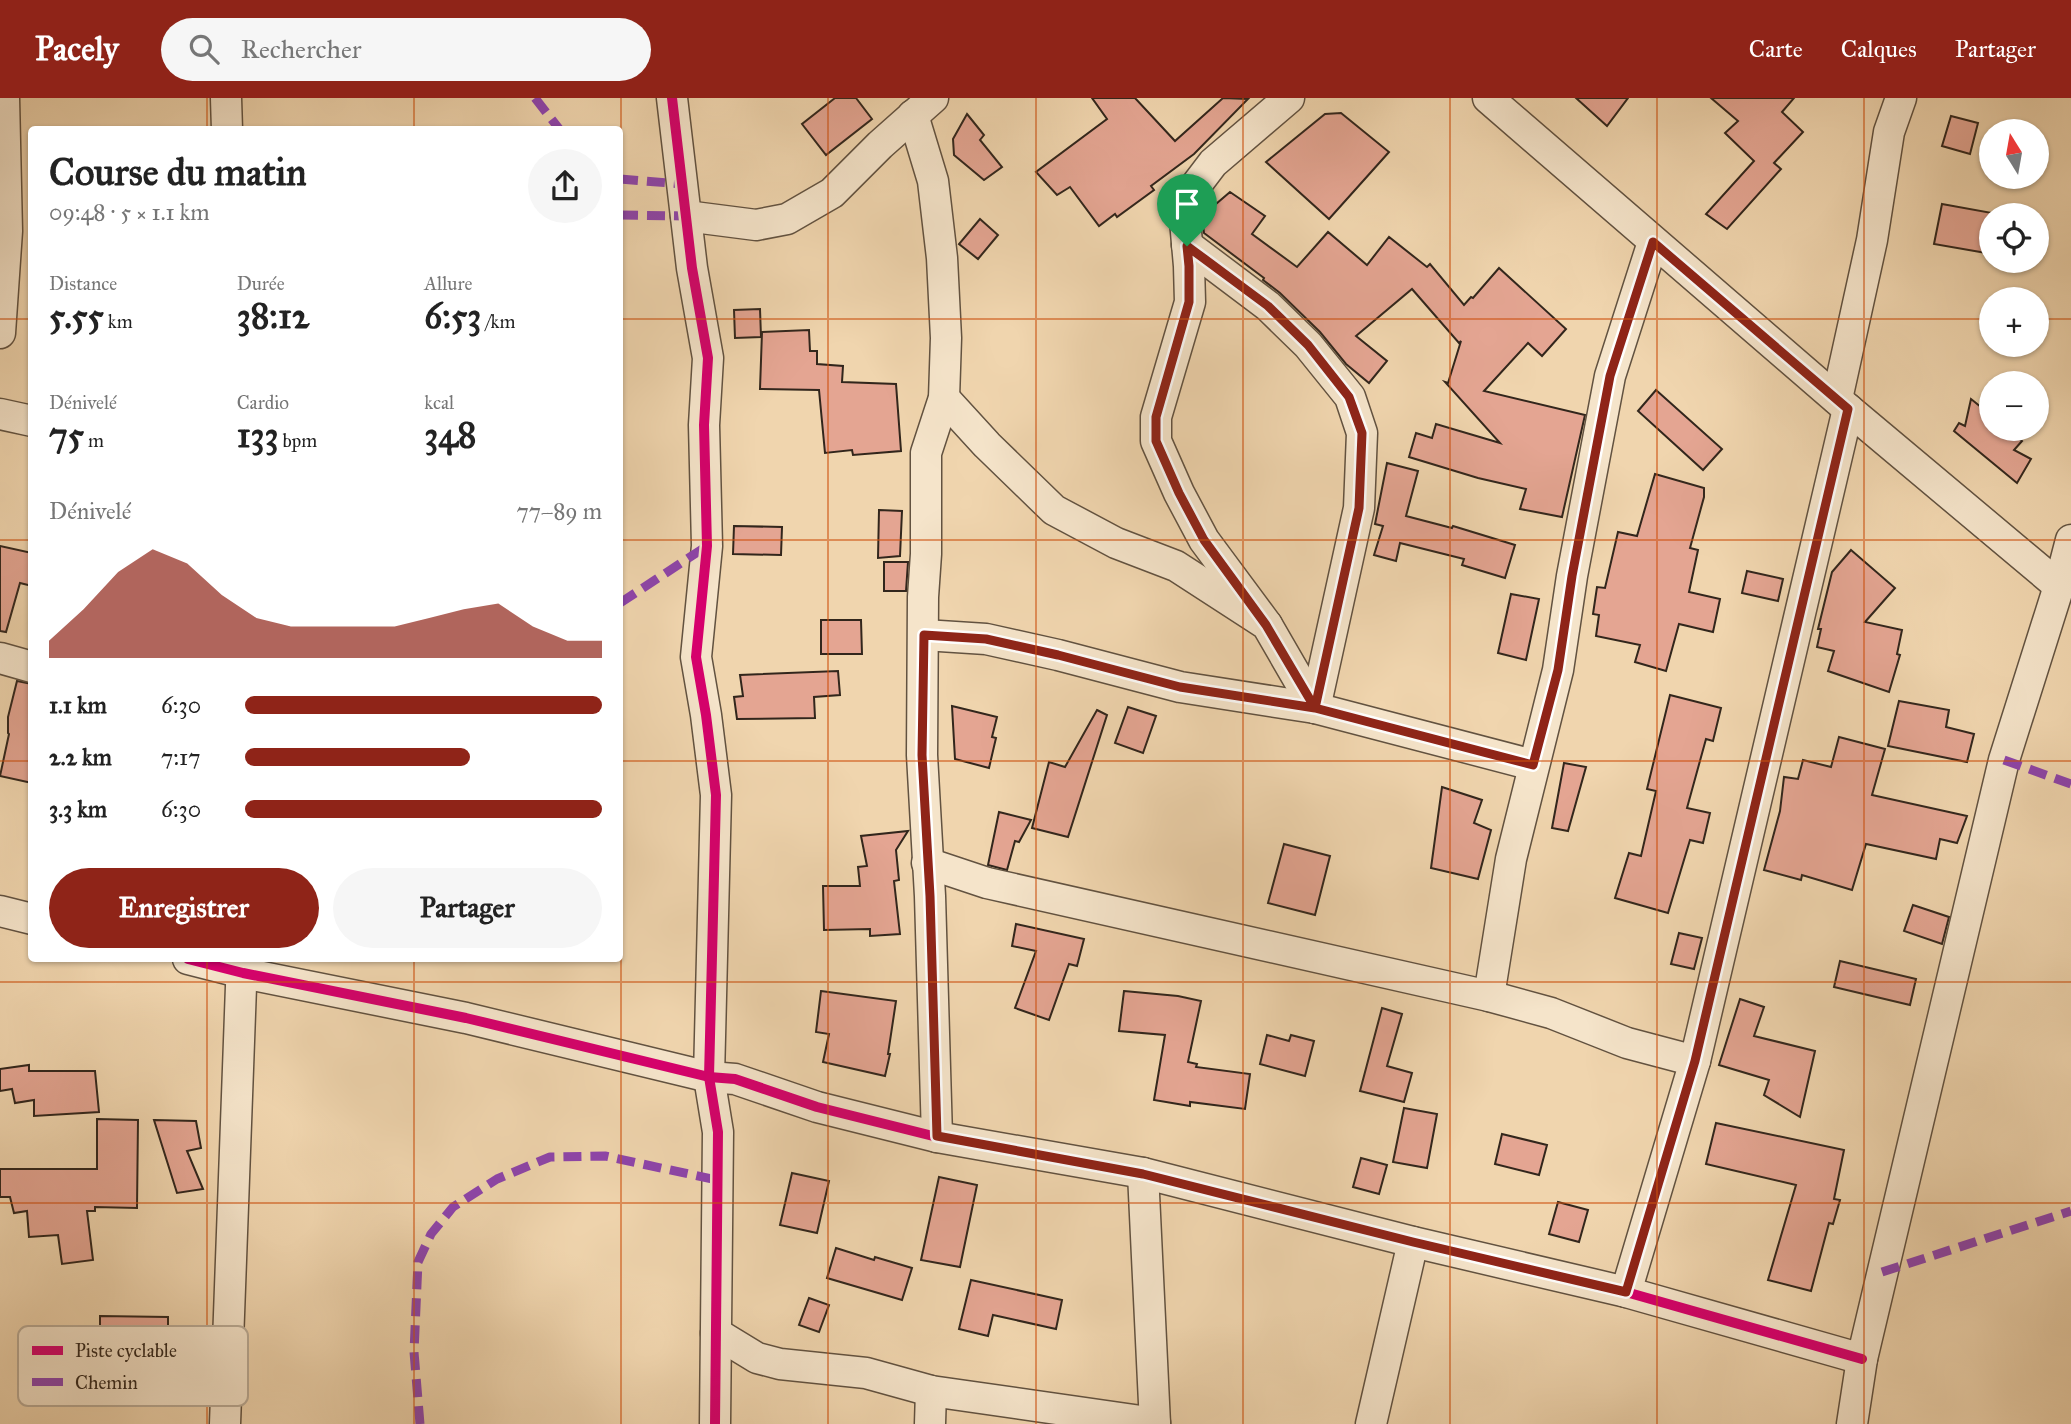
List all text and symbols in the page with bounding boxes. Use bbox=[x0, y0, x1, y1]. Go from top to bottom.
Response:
search box bbox=[161, 18, 651, 81]
text: Pacely bbox=[35, 29, 119, 69]
icon: search bbox=[185, 30, 223, 68]
text: Rechercher bbox=[241, 33, 361, 65]
text: Carte bbox=[1749, 34, 1803, 64]
text: Calques bbox=[1841, 34, 1917, 64]
text: Partager bbox=[1955, 34, 2036, 64]
north arrow bbox=[1979, 119, 2049, 189]
map controls bbox=[1979, 119, 2049, 441]
text: Course du matin bbox=[49, 149, 307, 195]
button: share bbox=[528, 149, 602, 223]
pin bbox=[1157, 174, 1217, 246]
icon: arrive bbox=[1168, 185, 1206, 223]
text: 09:48 · 5 × 1.1 km bbox=[49, 198, 210, 226]
button: locate bbox=[1979, 203, 2049, 273]
text: Distance bbox=[49, 272, 117, 295]
text: Durée bbox=[237, 272, 285, 295]
text: Allure bbox=[424, 272, 472, 295]
button: + bbox=[1979, 287, 2049, 357]
text: 5.55 bbox=[49, 295, 104, 338]
text: 38:12 bbox=[237, 295, 309, 338]
text: 6:53 bbox=[424, 295, 481, 338]
text: km bbox=[104, 310, 133, 333]
text: /km bbox=[481, 310, 515, 333]
button: − bbox=[1979, 371, 2049, 441]
text: Dénivelé bbox=[49, 391, 117, 414]
text: Cardio bbox=[237, 391, 289, 414]
text: kcal bbox=[424, 391, 454, 414]
text: 75 bbox=[49, 414, 84, 457]
text: 133 bbox=[237, 414, 278, 457]
text: 348 bbox=[424, 414, 476, 457]
text: m bbox=[84, 429, 104, 452]
text: bpm bbox=[278, 429, 317, 452]
text: Dénivelé bbox=[49, 497, 131, 525]
text: 77–89 m bbox=[517, 497, 602, 525]
text: 1.1 km bbox=[49, 691, 107, 719]
text: 6:30 bbox=[161, 691, 201, 719]
text: 2.2 km bbox=[49, 743, 112, 771]
text: 7:17 bbox=[161, 743, 200, 771]
text: 3.3 km bbox=[49, 795, 107, 823]
text: 6:30 bbox=[161, 795, 201, 823]
button: Enregistrer bbox=[49, 868, 319, 948]
button: Partager bbox=[333, 868, 602, 948]
legend bbox=[18, 1326, 248, 1406]
text: Piste cyclable bbox=[75, 1339, 177, 1362]
text: Chemin bbox=[75, 1371, 138, 1394]

